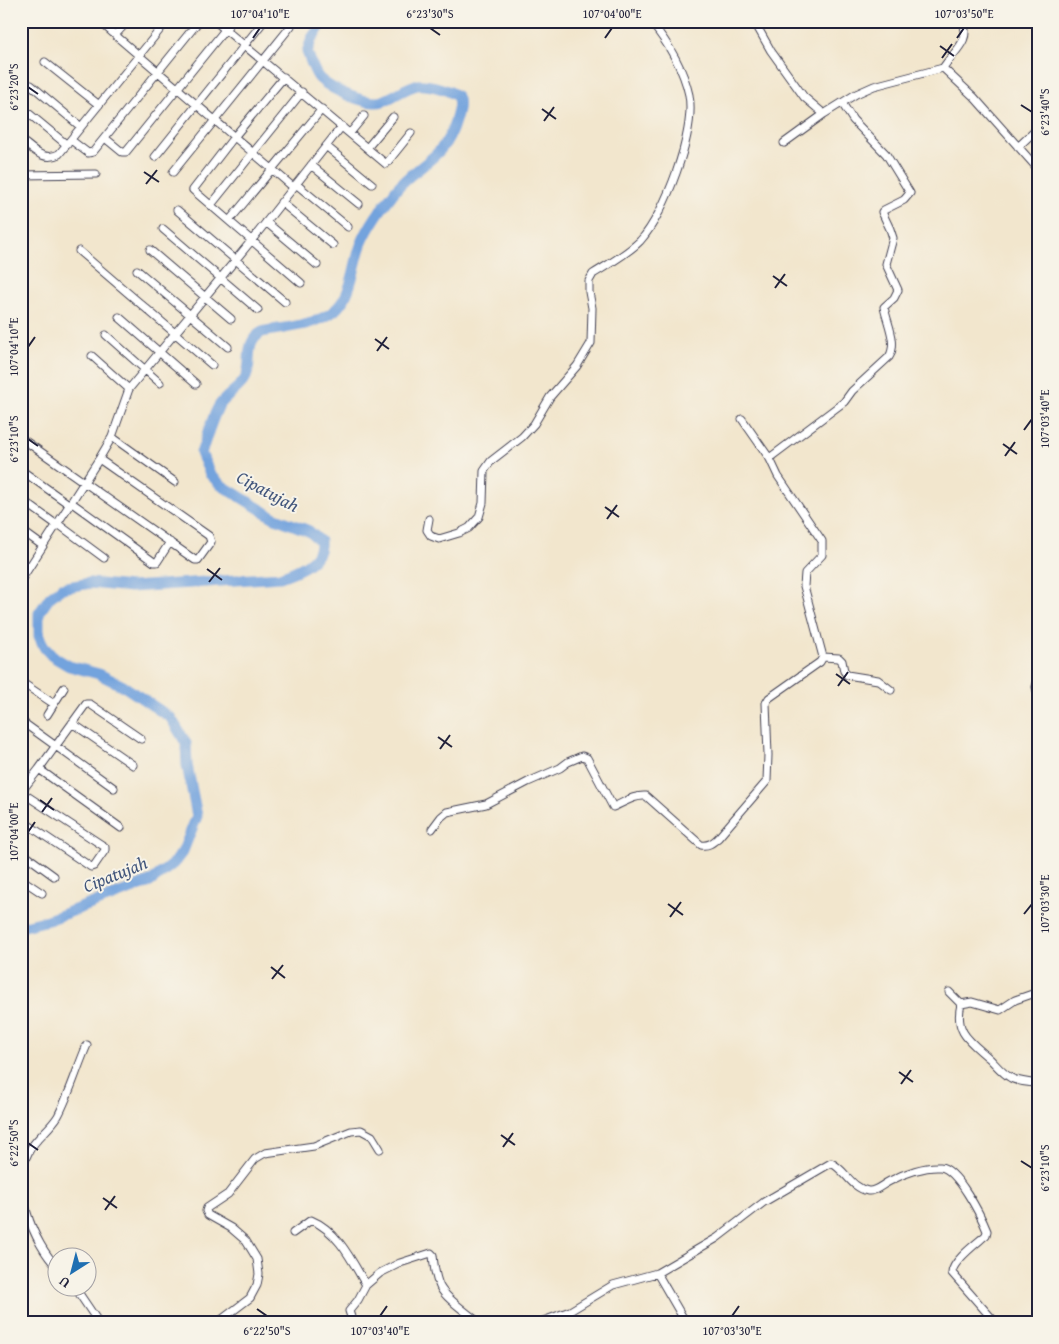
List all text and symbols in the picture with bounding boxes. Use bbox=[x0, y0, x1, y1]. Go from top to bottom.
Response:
text: 107°04'10"E bbox=[230, 5, 290, 22]
text: 6°23'30"S bbox=[406, 5, 454, 22]
text: 107°04'00"E bbox=[582, 5, 642, 22]
text: 107°03'50"E bbox=[934, 5, 994, 22]
text: 6°23'20"S bbox=[5, 63, 22, 111]
text: 6°23'40"S bbox=[1036, 88, 1053, 136]
text: 107°04'10"E bbox=[5, 317, 22, 377]
text: 107°03'40"E bbox=[1036, 389, 1053, 449]
text: 6°23'10"S bbox=[5, 415, 22, 463]
water label: Cipatujah bbox=[232, 463, 304, 519]
text: 107°04'00"E bbox=[5, 802, 22, 862]
water label: Cipatujah bbox=[79, 849, 151, 899]
text: 107°03'30"E bbox=[1036, 874, 1053, 934]
text: 6°22'50"S bbox=[5, 1119, 22, 1167]
text: 6°23'10"S bbox=[1036, 1144, 1053, 1192]
north arrow bbox=[48, 1246, 98, 1296]
text: U bbox=[54, 1271, 74, 1293]
text: 6°22'50"S bbox=[243, 1322, 291, 1339]
text: 107°03'40"E bbox=[350, 1322, 410, 1339]
text: 107°03'30"E bbox=[702, 1322, 762, 1339]

